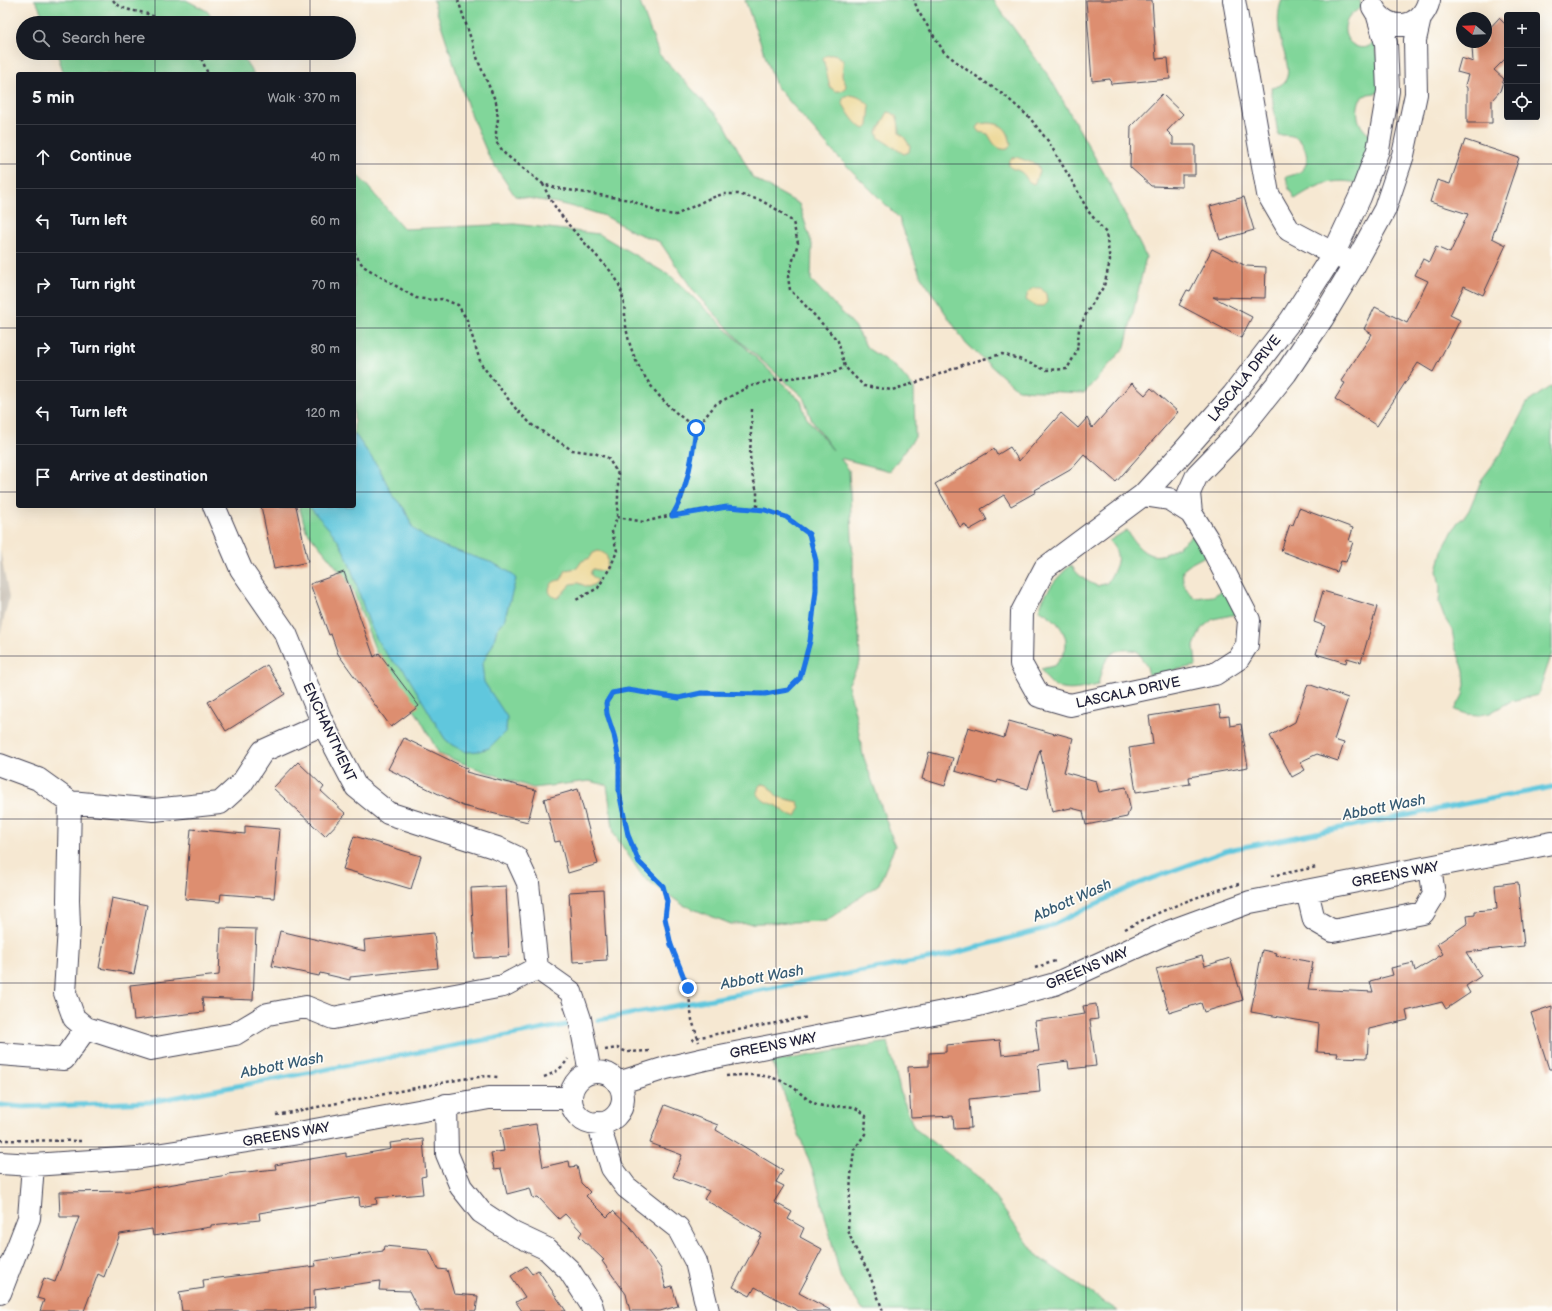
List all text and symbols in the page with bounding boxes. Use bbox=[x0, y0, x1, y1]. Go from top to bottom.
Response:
north arrow bbox=[1456, 12, 1492, 48]
map controls bbox=[1504, 12, 1540, 120]
button: + bbox=[1504, 12, 1540, 48]
search box bbox=[16, 16, 356, 60]
icon: search bbox=[30, 27, 52, 49]
text: Search here bbox=[62, 29, 145, 48]
button: − bbox=[1504, 48, 1540, 84]
button: locate bbox=[1504, 84, 1540, 120]
text: 5 min bbox=[32, 88, 75, 108]
text: Walk · 370 m bbox=[267, 90, 340, 106]
icon: ahead bbox=[32, 146, 54, 168]
text: Continue bbox=[70, 147, 132, 166]
text: 40 m bbox=[310, 149, 340, 165]
icon: left bbox=[32, 210, 54, 232]
text: Turn left bbox=[70, 211, 127, 230]
text: 60 m bbox=[310, 213, 340, 229]
icon: right bbox=[32, 274, 54, 296]
text: Turn right bbox=[70, 275, 135, 294]
text: 70 m bbox=[312, 277, 340, 293]
street label: LASCALA DRIVE bbox=[1204, 332, 1284, 425]
icon: right bbox=[32, 338, 54, 360]
text: Turn right bbox=[70, 339, 135, 358]
text: 80 m bbox=[311, 341, 340, 357]
icon: left bbox=[32, 402, 54, 424]
text: Turn left bbox=[70, 403, 127, 422]
text: 120 m bbox=[305, 405, 340, 421]
route start bbox=[687, 419, 705, 437]
icon: arrive bbox=[32, 466, 54, 488]
text: Arrive at destination bbox=[70, 467, 208, 486]
street label: LASCALA DRIVE bbox=[1074, 673, 1182, 712]
street label: ENCHANTMENT bbox=[299, 680, 360, 785]
water label: Abbott Wash bbox=[1340, 790, 1427, 825]
street label: GREENS WAY bbox=[1350, 858, 1441, 891]
water label: Abbott Wash bbox=[1029, 875, 1115, 927]
street label: GREENS WAY bbox=[1043, 943, 1132, 994]
water label: Abbott Wash bbox=[718, 961, 805, 994]
route end bbox=[679, 979, 697, 997]
street label: GREENS WAY bbox=[728, 1029, 819, 1062]
water label: Abbott Wash bbox=[238, 1048, 325, 1083]
street label: GREENS WAY bbox=[241, 1118, 332, 1151]

